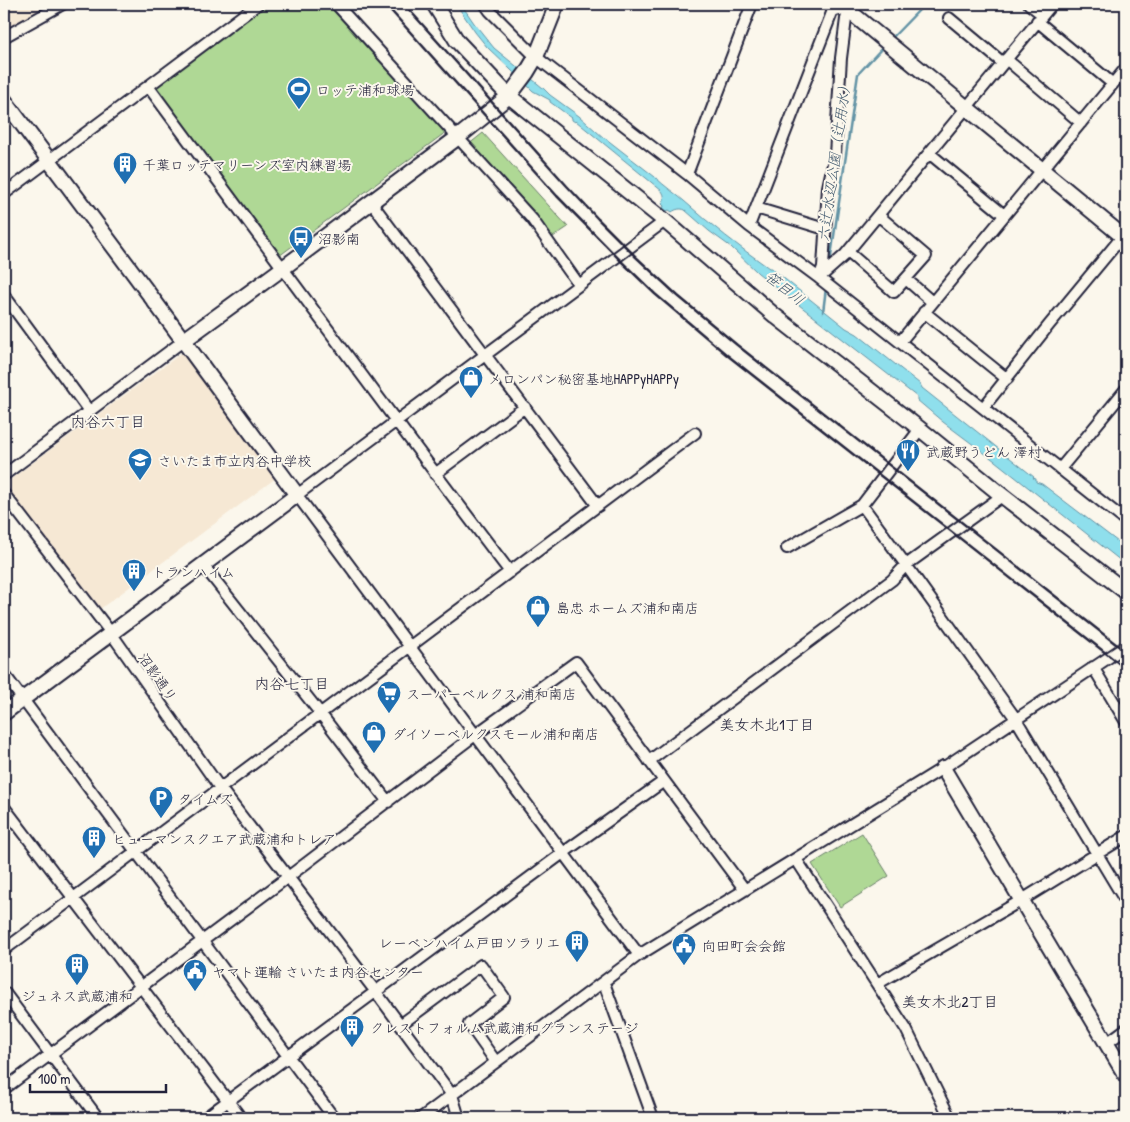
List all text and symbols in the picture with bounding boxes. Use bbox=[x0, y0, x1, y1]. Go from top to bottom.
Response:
sports icon: ロッテ浦和球場 bbox=[286, 76, 312, 110]
water label: 六辻水辺公園（辻用水） bbox=[812, 77, 856, 243]
place label: ロッテ浦和球場 bbox=[316, 80, 414, 99]
building icon: 千葉ロッテマリーンズ室内練習場 bbox=[112, 151, 138, 185]
place label: 千葉ロッテマリーンズ室内練習場 bbox=[142, 155, 351, 174]
bus stop icon: 沼影南 bbox=[288, 225, 314, 259]
place label: 沼影南 bbox=[318, 229, 360, 248]
water label: 笹目川 bbox=[761, 266, 809, 310]
shop icon: メロンパン秘密基地HAPPyHAPPy bbox=[458, 365, 484, 399]
place label: メロンパン秘密基地HAPPyHAPPy bbox=[488, 369, 679, 389]
district label: 内谷六丁目 bbox=[70, 411, 146, 432]
restaurant icon: 武蔵野うどん 澤村 bbox=[895, 438, 921, 472]
place label: 武蔵野うどん 澤村 bbox=[926, 442, 1042, 461]
school or university icon: さいたま市立内谷中学校 bbox=[127, 447, 153, 481]
place label: さいたま市立内谷中学校 bbox=[158, 451, 311, 470]
building icon: トランハイム bbox=[121, 558, 147, 592]
place label: トランハイム bbox=[152, 562, 235, 581]
shop icon: 島忠 ホームズ浦和南店 bbox=[525, 594, 551, 628]
place label: 島忠 ホームズ浦和南店 bbox=[556, 598, 699, 617]
street label: 沼影通り bbox=[134, 649, 182, 705]
district label: 内谷七丁目 bbox=[254, 673, 330, 694]
supermarket icon: スーパーベルクス 浦和南店 bbox=[376, 680, 402, 714]
place label: スーパーベルクス 浦和南店 bbox=[406, 684, 576, 703]
district label: 美女木北1丁目 bbox=[719, 714, 815, 735]
shop icon: ダイソーベルクスモール浦和南店 bbox=[361, 720, 387, 754]
place label: ダイソーベルクスモール浦和南店 bbox=[392, 724, 599, 743]
parking icon: タイムズ bbox=[148, 785, 174, 819]
place label: タイムズ bbox=[178, 789, 233, 808]
building icon: ヒューマンスクエア武蔵浦和トレア bbox=[81, 825, 107, 859]
place label: ヒューマンスクエア武蔵浦和トレア bbox=[112, 829, 336, 848]
building icon: レーベンハイム戸田ソラリエ bbox=[564, 929, 590, 963]
public building icon: 向田町会会館 bbox=[671, 932, 697, 966]
place label: レーベンハイム戸田ソラリエ bbox=[379, 933, 560, 952]
place label: 向田町会会館 bbox=[702, 936, 786, 955]
building icon: ジュネス武蔵浦和 bbox=[64, 952, 90, 986]
public building icon: ヤマト運輸 さいたま内谷センター bbox=[182, 958, 208, 992]
place label: ヤマト運輸 さいたま内谷センター bbox=[212, 962, 424, 981]
place label: ジュネス武蔵浦和 bbox=[21, 986, 133, 1005]
district label: 美女木北2丁目 bbox=[901, 991, 999, 1012]
building icon: クレストフォルム武蔵浦和グランステージ bbox=[339, 1014, 365, 1048]
place label: クレストフォルム武蔵浦和グランステージ bbox=[370, 1018, 638, 1037]
scale bar bbox=[30, 1062, 166, 1094]
text: 100 m bbox=[38, 1068, 71, 1089]

